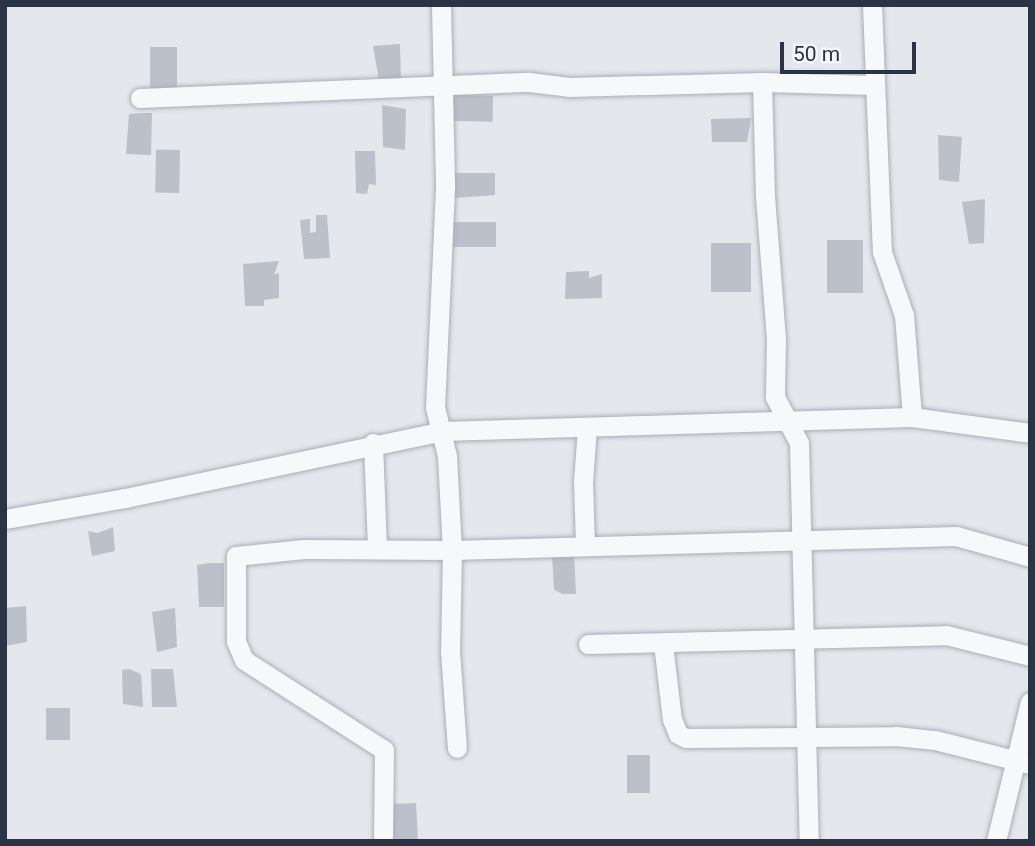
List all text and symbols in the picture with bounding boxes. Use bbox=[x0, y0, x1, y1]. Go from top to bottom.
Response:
scale bar bbox=[783, 28, 920, 72]
text: 50 m bbox=[793, 42, 840, 66]

